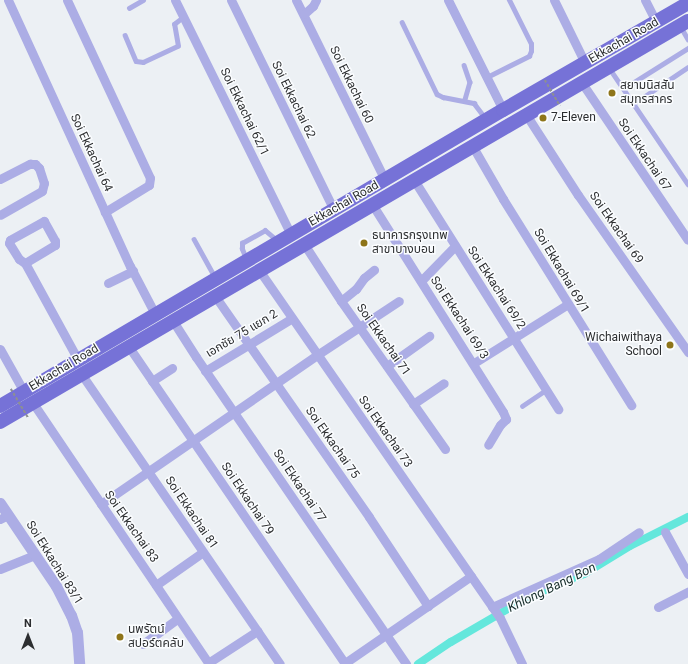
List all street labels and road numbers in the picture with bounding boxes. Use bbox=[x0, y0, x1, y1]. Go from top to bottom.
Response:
street label: Ekkachai Road bbox=[586, 15, 662, 67]
street label: Soi Ekkachai 60 bbox=[326, 44, 376, 126]
street label: Soi Ekkachai 62 bbox=[268, 59, 318, 141]
street label: Soi Ekkachai 62/1 bbox=[217, 66, 271, 158]
street label: Soi Ekkachai 64 bbox=[67, 112, 115, 194]
street label: Soi Ekkachai 67 bbox=[614, 116, 674, 194]
street label: Ekkachai Road bbox=[306, 178, 382, 230]
street label: Soi Ekkachai 69 bbox=[586, 189, 646, 267]
street label: Soi Ekkachai 69/1 bbox=[530, 226, 592, 316]
street label: Soi Ekkachai 69/2 bbox=[464, 244, 528, 332]
street label: Soi Ekkachai 69/3 bbox=[427, 274, 491, 362]
street label: Soi Ekkachai 71 bbox=[353, 301, 413, 379]
street label: เอกชัย 75 แยก 2 bbox=[203, 307, 281, 361]
street label: Ekkachai Road bbox=[27, 342, 101, 394]
street label: Soi Ekkachai 73 bbox=[355, 393, 415, 471]
street label: Soi Ekkachai 75 bbox=[302, 404, 362, 482]
street label: Soi Ekkachai 77 bbox=[269, 447, 329, 525]
street label: Soi Ekkachai 79 bbox=[217, 460, 277, 538]
street label: Soi Ekkachai 81 bbox=[161, 474, 221, 552]
street label: Soi Ekkachai 83 bbox=[101, 488, 161, 566]
street label: Soi Ekkachai 83/1 bbox=[22, 519, 86, 607]

